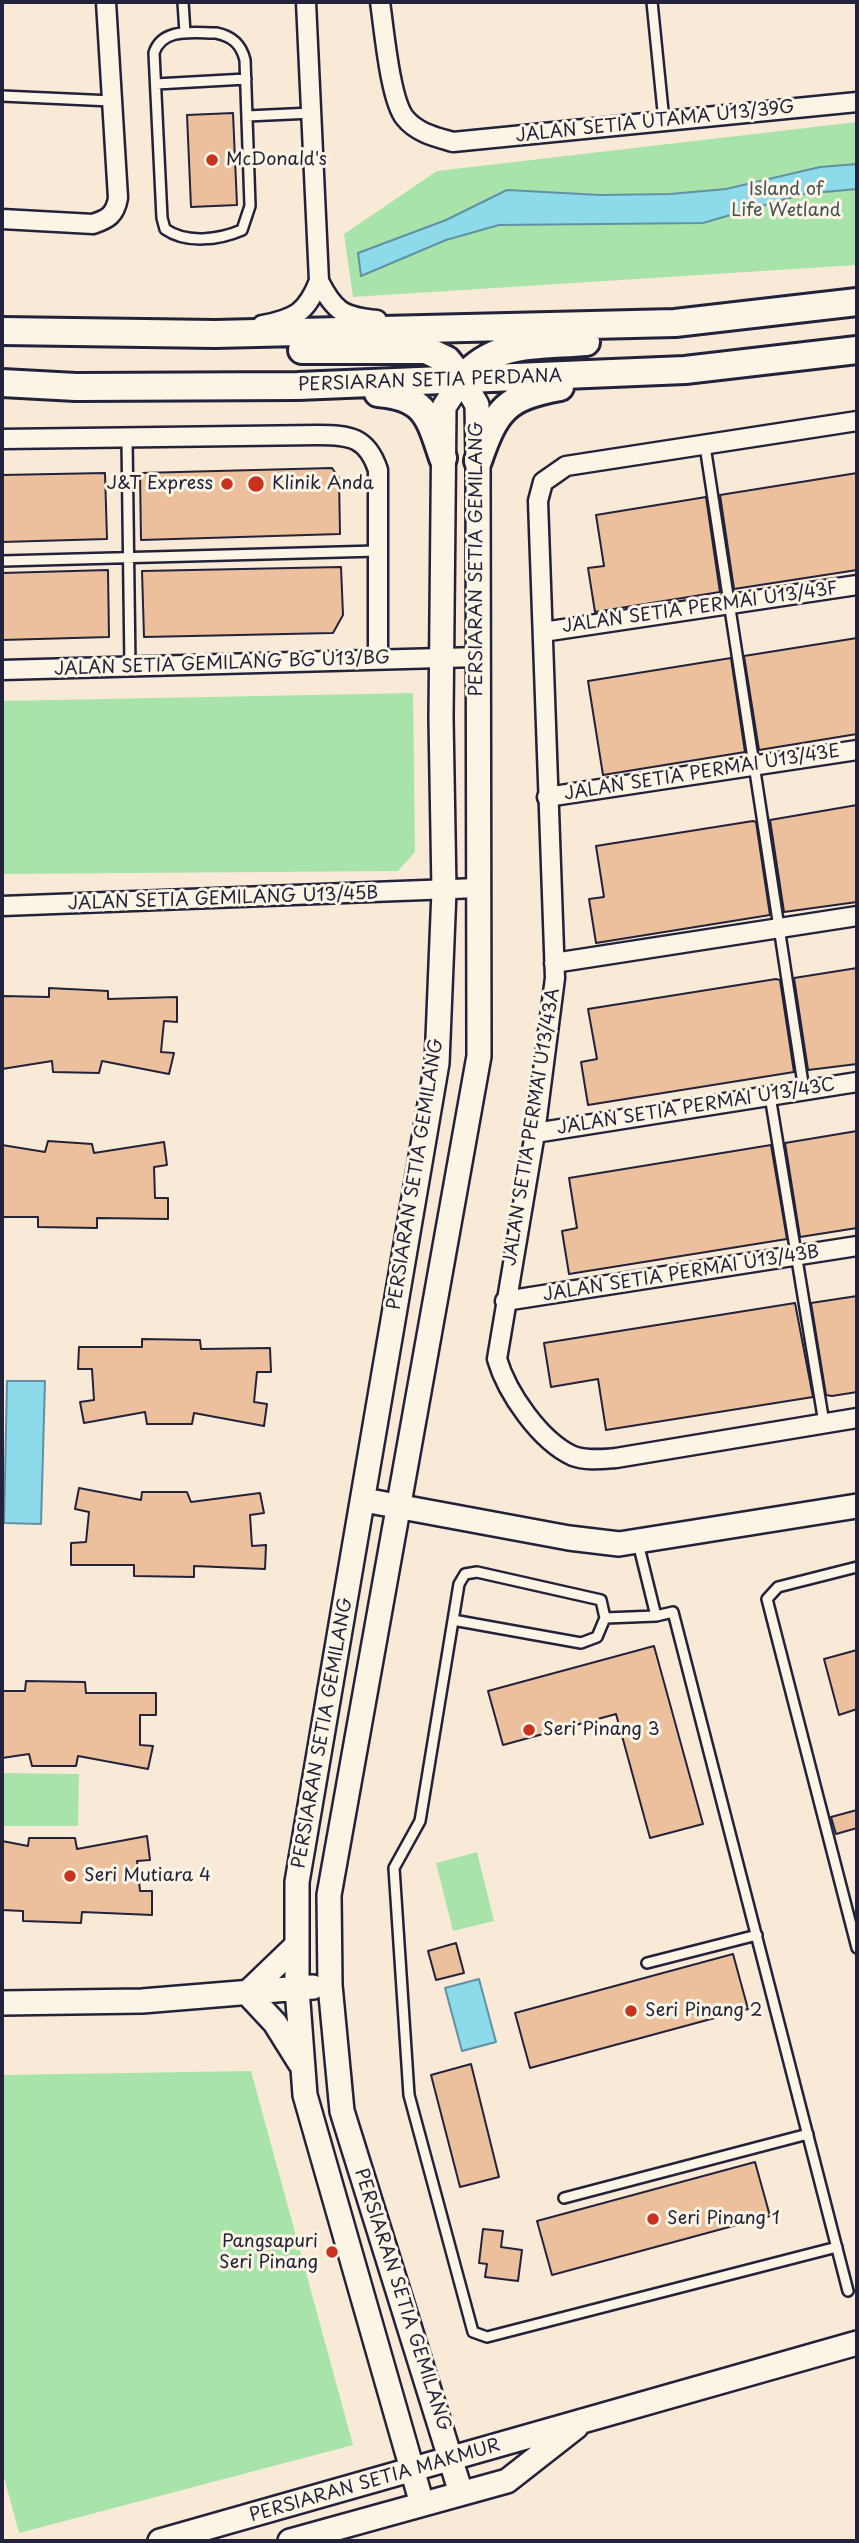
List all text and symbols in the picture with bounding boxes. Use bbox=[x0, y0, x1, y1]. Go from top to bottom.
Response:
street label: JALAN SETIA UTAMA U13/39G bbox=[515, 97, 795, 147]
place label: McDonald's bbox=[226, 149, 327, 171]
marker: McDonald's bbox=[204, 152, 220, 168]
park label: Island of Life Wetland bbox=[731, 179, 841, 222]
street label: PERSIARAN SETIA PERDANA bbox=[297, 366, 563, 396]
street label: PERSIARAN SETIA GEMILANG bbox=[466, 421, 488, 697]
place label: J&T Express bbox=[106, 473, 213, 495]
place label: Klinik Anda bbox=[272, 473, 374, 495]
marker: Klinik Anda bbox=[246, 474, 266, 494]
marker: J&T Express bbox=[219, 476, 235, 492]
street label: JALAN SETIA PERMAI U13/43F bbox=[561, 578, 839, 638]
street label: JALAN SETIA GEMILANG BG U13/BG bbox=[54, 647, 390, 681]
street label: JALAN SETIA PERMAI U13/43E bbox=[563, 741, 841, 805]
street label: JALAN SETIA GEMILANG U13/45B bbox=[67, 883, 379, 915]
street label: JALAN SETIA PERMAI U13/43A bbox=[499, 987, 565, 1267]
street label: PERSIARAN SETIA GEMILANG bbox=[384, 1036, 448, 1312]
street label: JALAN SETIA PERMAI U13/43C bbox=[555, 1074, 837, 1140]
street label: JALAN SETIA PERMAI U13/43B bbox=[541, 1241, 821, 1307]
street label: PERSIARAN SETIA GEMILANG bbox=[288, 1595, 358, 1871]
place label: Seri Pinang 3 bbox=[543, 1719, 660, 1741]
marker: Seri Pinang 3 bbox=[521, 1722, 537, 1738]
place label: Seri Mutiara 4 bbox=[84, 1865, 211, 1887]
marker: Seri Mutiara 4 bbox=[62, 1868, 78, 1884]
place label: Seri Pinang 2 bbox=[645, 2000, 763, 2022]
marker: Seri Pinang 2 bbox=[623, 2003, 639, 2019]
street label: PERSIARAN SETIA GEMILANG bbox=[349, 2166, 455, 2434]
place label: Seri Pinang 1 bbox=[667, 2208, 780, 2230]
marker: Seri Pinang 1 bbox=[645, 2211, 661, 2227]
place label: Pangsapuri Seri Pinang bbox=[219, 2231, 318, 2274]
marker: Pangsapuri Seri Pinang bbox=[324, 2244, 340, 2260]
street label: PERSIARAN SETIA MAKMUR bbox=[247, 2435, 503, 2527]

